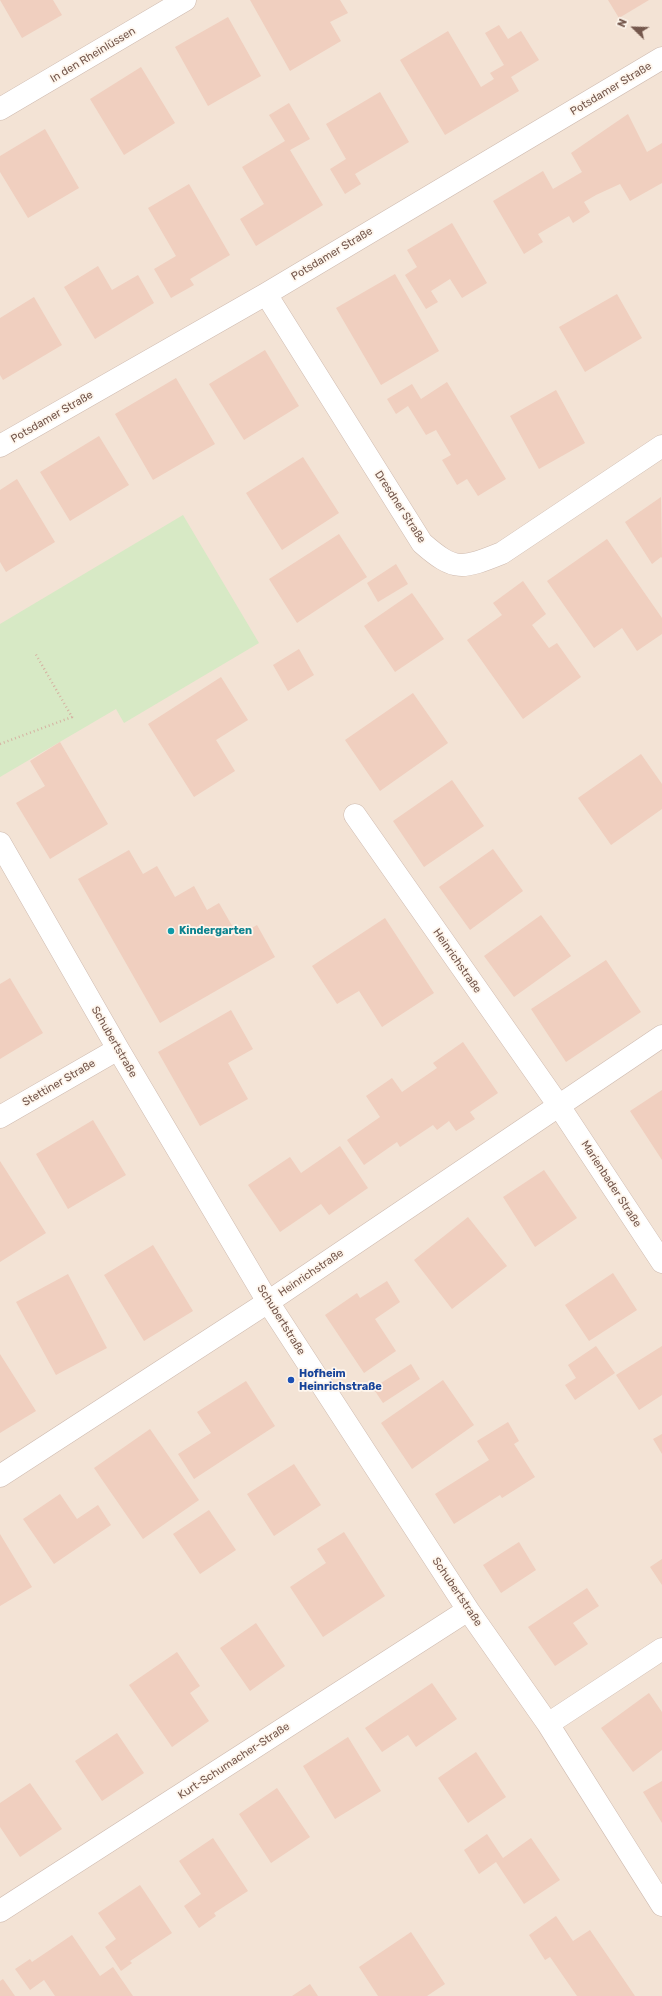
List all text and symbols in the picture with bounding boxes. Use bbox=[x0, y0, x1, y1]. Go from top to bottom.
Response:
north arrow bbox=[614, 8, 654, 48]
text: N bbox=[615, 17, 630, 29]
street label: In den Rheinlüssen bbox=[48, 24, 138, 86]
street label: Potsdamer Straße bbox=[568, 60, 654, 118]
street label: Potsdamer Straße bbox=[289, 225, 375, 283]
street label: Potsdamer Straße bbox=[9, 388, 95, 446]
street label: Dresdner Straße bbox=[372, 468, 428, 546]
place label: Kindergarten bbox=[179, 924, 252, 938]
marker: Kindergarten bbox=[166, 926, 176, 936]
street label: Heinrichstraße bbox=[430, 926, 484, 996]
street label: Schubertstraße bbox=[88, 1004, 140, 1080]
street label: Stettiner Straße bbox=[20, 1057, 98, 1109]
street label: Marienbader Straße bbox=[578, 1138, 644, 1230]
street label: Heinrichstraße bbox=[276, 1246, 346, 1300]
street label: Schubertstraße bbox=[254, 1283, 308, 1357]
place label: Hofheim Heinrichstraße bbox=[299, 1367, 382, 1393]
marker: Hofheim Heinrichstraße bbox=[286, 1375, 296, 1385]
street label: Schubertstraße bbox=[429, 1555, 485, 1629]
street label: Kurt-Schumacher-Straße bbox=[176, 1720, 292, 1802]

